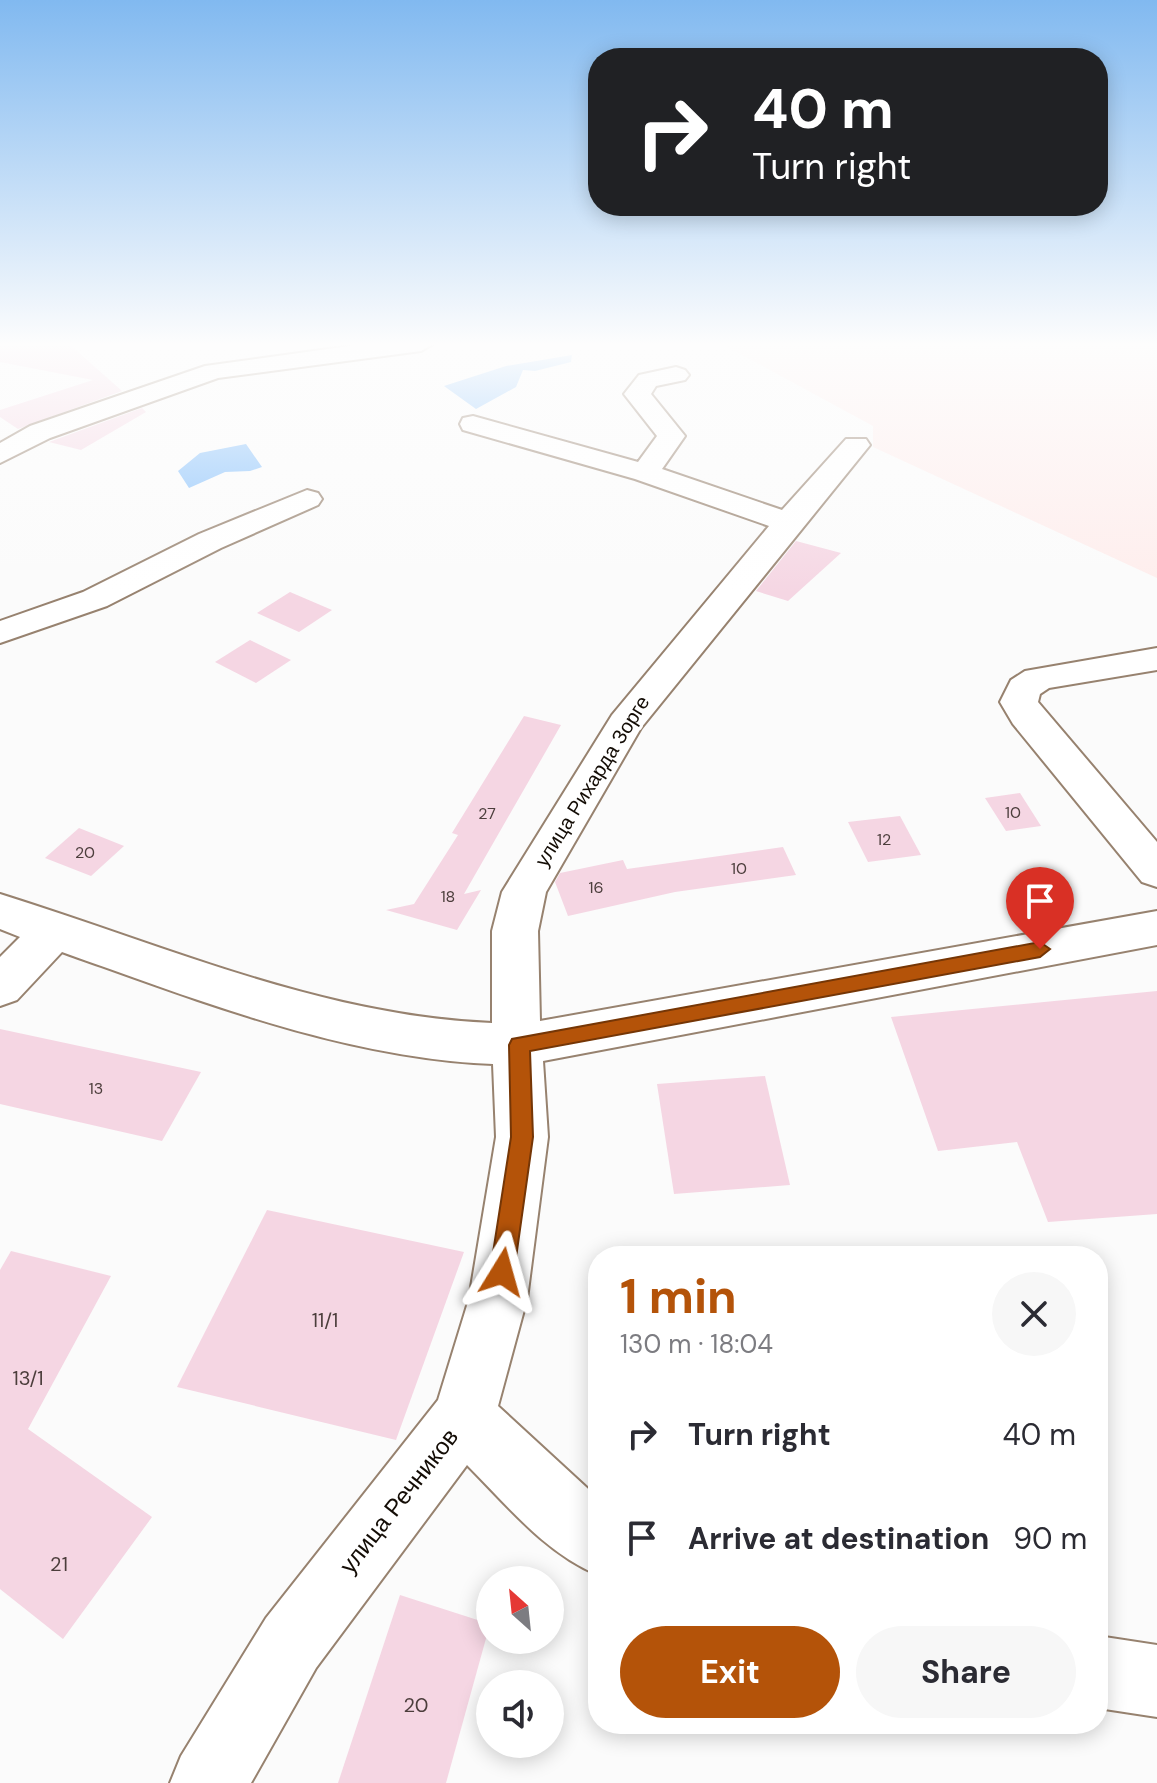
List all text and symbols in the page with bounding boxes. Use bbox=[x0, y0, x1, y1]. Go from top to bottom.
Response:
text: 40 m bbox=[752, 72, 894, 145]
icon: right bbox=[620, 80, 724, 184]
text: Turn right bbox=[752, 143, 911, 190]
street label: улица Рихарда Зорге bbox=[529, 691, 655, 871]
house number: 10 bbox=[1005, 802, 1021, 823]
house number: 27 bbox=[478, 803, 496, 824]
house number: 12 bbox=[877, 829, 891, 850]
house number: 20 bbox=[75, 842, 95, 863]
house number: 10 bbox=[731, 858, 747, 879]
pin bbox=[1006, 867, 1074, 949]
house number: 16 bbox=[588, 877, 604, 898]
icon: arrive bbox=[1018, 879, 1062, 923]
house number: 18 bbox=[441, 886, 455, 907]
house number: 13 bbox=[89, 1078, 103, 1099]
position arrow bbox=[460, 1230, 544, 1314]
text: 1 min bbox=[620, 1265, 737, 1328]
button: close bbox=[992, 1272, 1076, 1356]
house number: 11/1 bbox=[312, 1307, 338, 1333]
text: 130 m · 18:04 bbox=[620, 1327, 773, 1361]
house number: 13/1 bbox=[12, 1365, 44, 1391]
icon: right bbox=[620, 1412, 664, 1456]
text: Turn right bbox=[688, 1415, 831, 1454]
text: 40 m bbox=[1003, 1415, 1076, 1454]
street label: улица Речников bbox=[332, 1422, 465, 1580]
icon: arrive bbox=[620, 1516, 664, 1560]
text: Arrive at destination bbox=[688, 1519, 989, 1558]
text: 90 m bbox=[1013, 1519, 1087, 1558]
house number: 21 bbox=[50, 1551, 68, 1577]
north arrow bbox=[476, 1566, 564, 1654]
map controls bbox=[476, 1566, 564, 1758]
button: Exit bbox=[620, 1626, 840, 1718]
button: Share bbox=[856, 1626, 1076, 1718]
button: sound bbox=[476, 1670, 564, 1758]
house number: 20 bbox=[404, 1692, 429, 1718]

